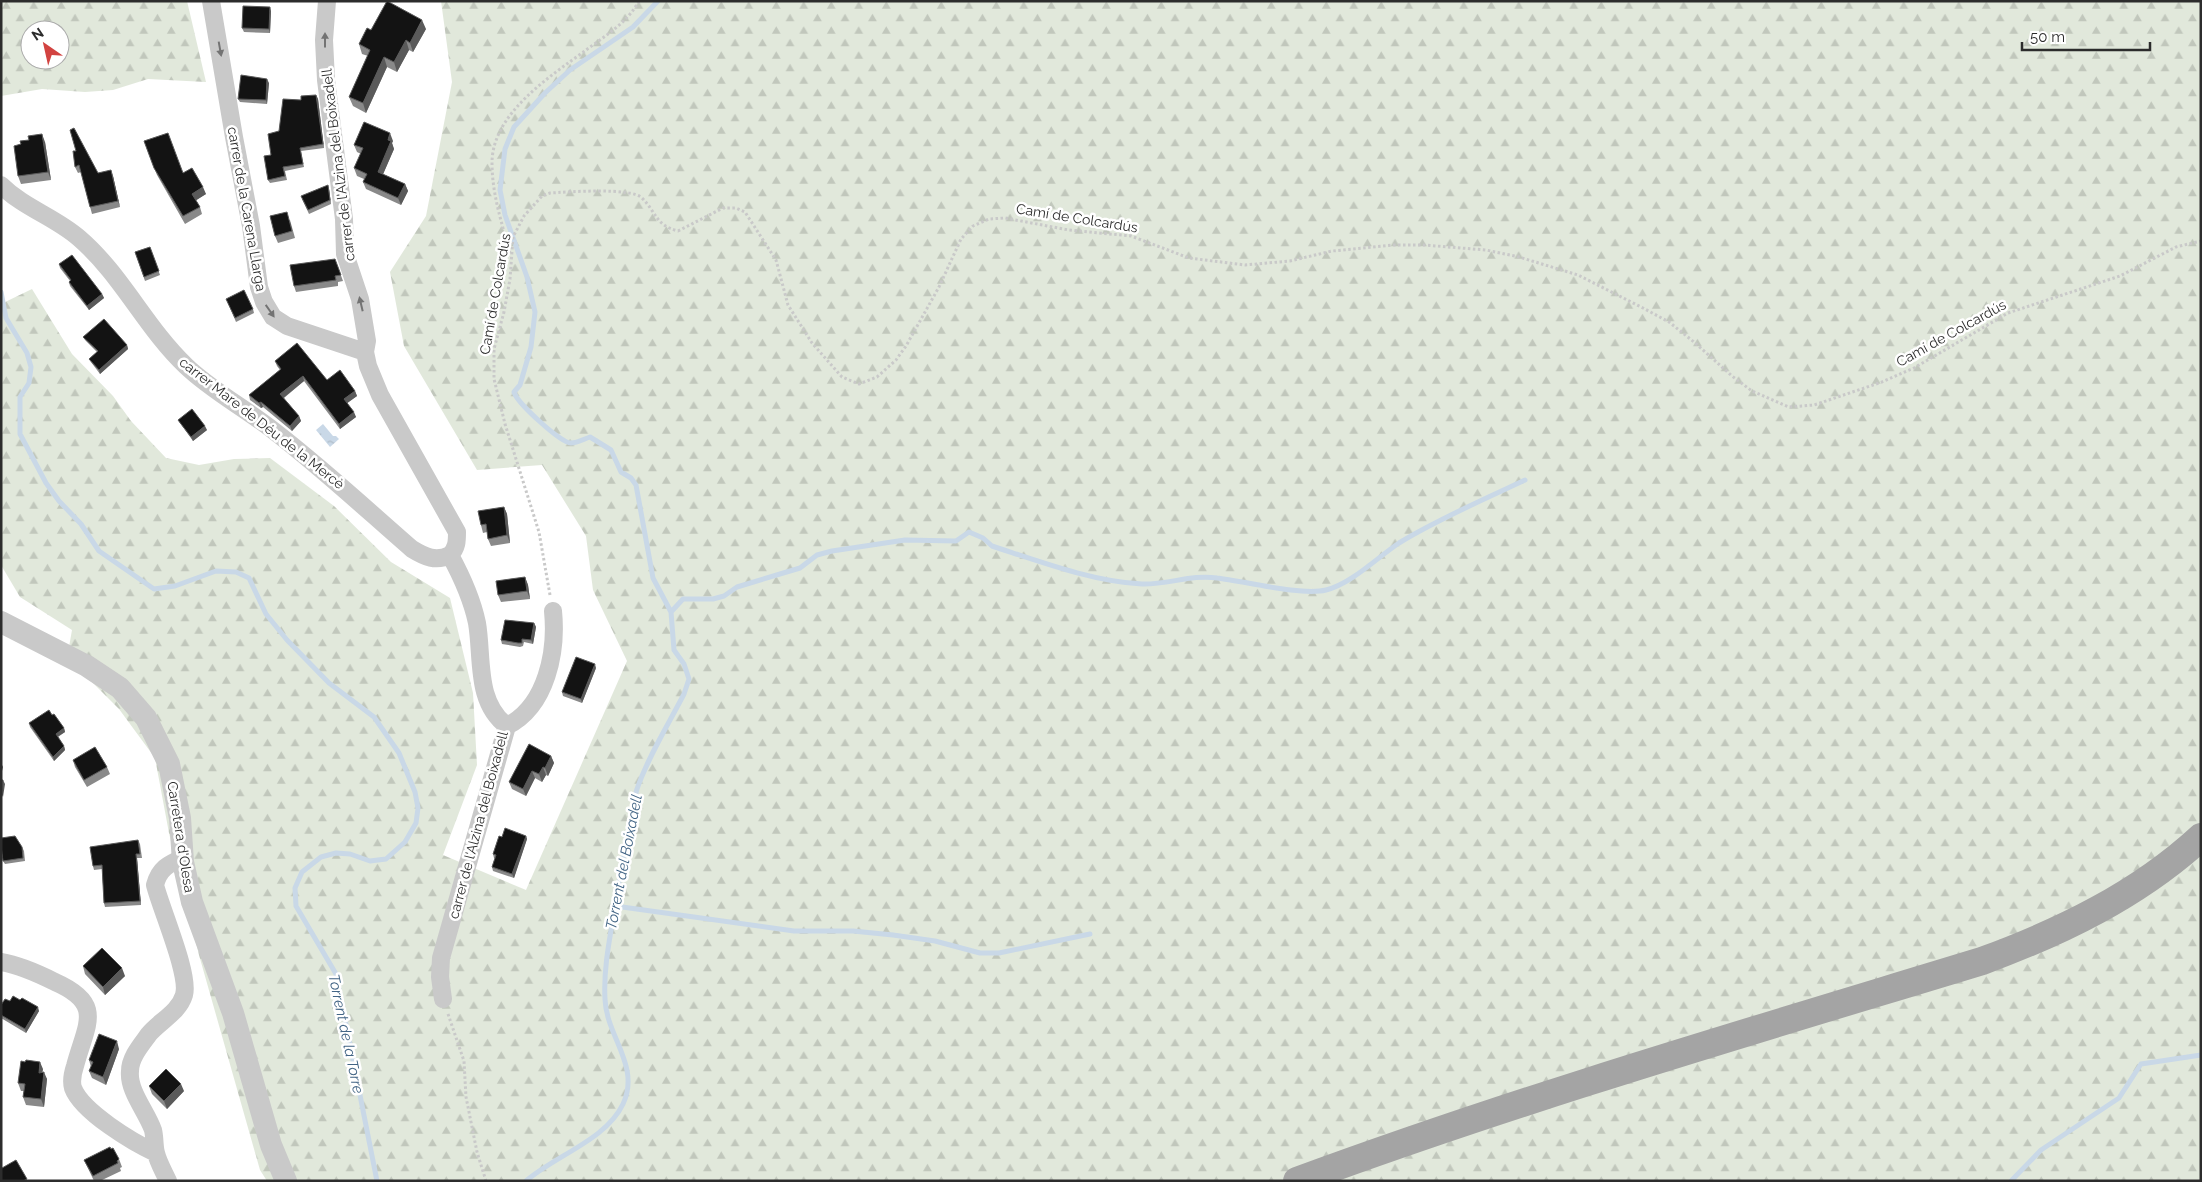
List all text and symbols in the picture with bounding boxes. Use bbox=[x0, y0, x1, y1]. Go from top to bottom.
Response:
north arrow bbox=[20, 20, 70, 70]
scale bar bbox=[2022, 20, 2150, 52]
text: N bbox=[29, 25, 47, 44]
text: 50 m bbox=[2030, 28, 2065, 46]
one-way arrow bbox=[321, 32, 329, 48]
one-way arrow bbox=[216, 42, 224, 58]
street label: carrer de l'Alzina del Boixadell bbox=[318, 68, 358, 262]
street label: carrer de la Carena Llarga bbox=[225, 125, 269, 293]
street label: Camí de Colcardús bbox=[1015, 200, 1139, 236]
street label: Camí de Colcardús bbox=[476, 232, 514, 356]
one-way arrow bbox=[357, 296, 365, 312]
street label: Camí de Colcardús bbox=[1893, 296, 2009, 370]
one-way arrow bbox=[265, 304, 275, 318]
street label: carrer Mare de Déu de la Mercè bbox=[176, 354, 348, 492]
street label: carrer de l'Alzina del Boixadell bbox=[445, 729, 511, 921]
street label: Carretera d'Olesa bbox=[164, 780, 198, 894]
water label: Torrent del Boixadell bbox=[602, 793, 646, 931]
water label: Torrent de la Torre bbox=[325, 973, 367, 1095]

